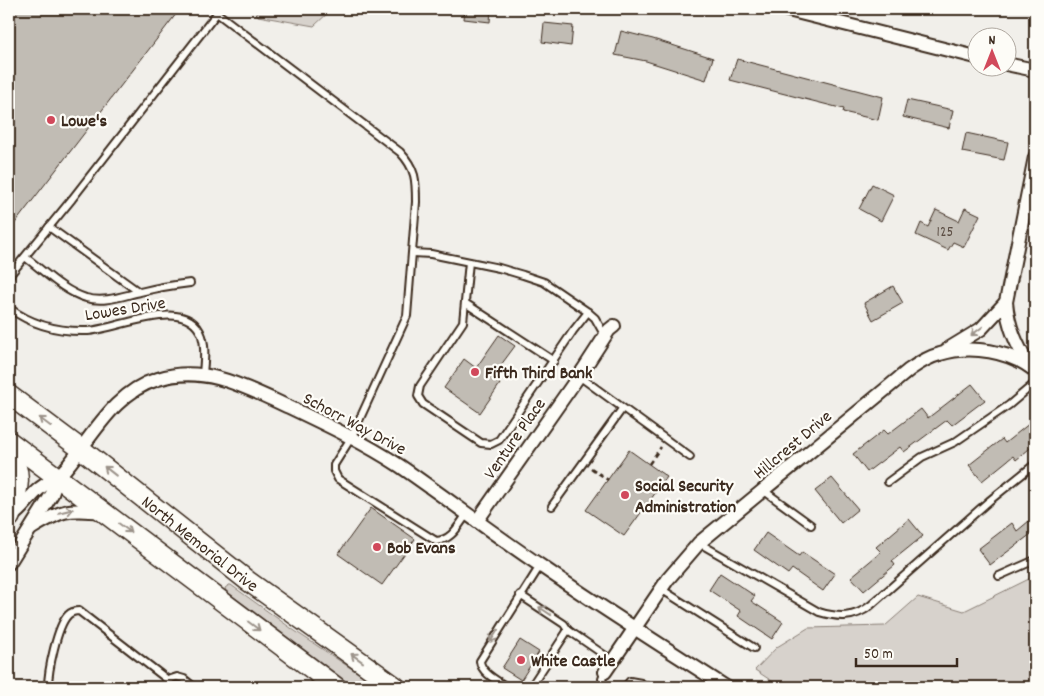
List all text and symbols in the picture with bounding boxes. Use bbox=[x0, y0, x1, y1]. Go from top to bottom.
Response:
north arrow bbox=[966, 28, 1016, 78]
text: N bbox=[989, 31, 996, 51]
place label: Lowe's bbox=[61, 110, 107, 135]
marker: Lowe's bbox=[45, 114, 57, 126]
house number: 125 bbox=[937, 222, 953, 244]
street label: Lowes Drive bbox=[83, 292, 168, 329]
one-way arrow bbox=[971, 326, 984, 337]
place label: Fifth Third Bank bbox=[485, 362, 593, 387]
marker: Fifth Third Bank bbox=[469, 366, 481, 378]
street label: Schorr Way Drive bbox=[298, 387, 410, 463]
street label: Venture Place bbox=[479, 394, 553, 485]
street label: Hillcrest Drive bbox=[749, 405, 838, 486]
one-way arrow bbox=[38, 417, 52, 427]
one-way arrow bbox=[103, 466, 116, 477]
place label: Social Security Administration bbox=[635, 475, 736, 521]
marker: Social Security Administration bbox=[619, 489, 631, 501]
street label: North Memorial Drive bbox=[135, 491, 263, 599]
one-way arrow bbox=[58, 506, 74, 516]
one-way arrow bbox=[118, 523, 132, 533]
place label: Bob Evans bbox=[387, 537, 456, 562]
marker: Bob Evans bbox=[371, 541, 383, 553]
one-way arrow bbox=[538, 606, 552, 617]
one-way arrow bbox=[247, 621, 260, 632]
one-way arrow bbox=[489, 629, 499, 643]
scale bar bbox=[856, 636, 958, 668]
text: 50 m bbox=[864, 644, 893, 666]
place label: White Castle bbox=[531, 650, 615, 675]
one-way arrow bbox=[350, 653, 364, 664]
marker: White Castle bbox=[515, 654, 527, 666]

